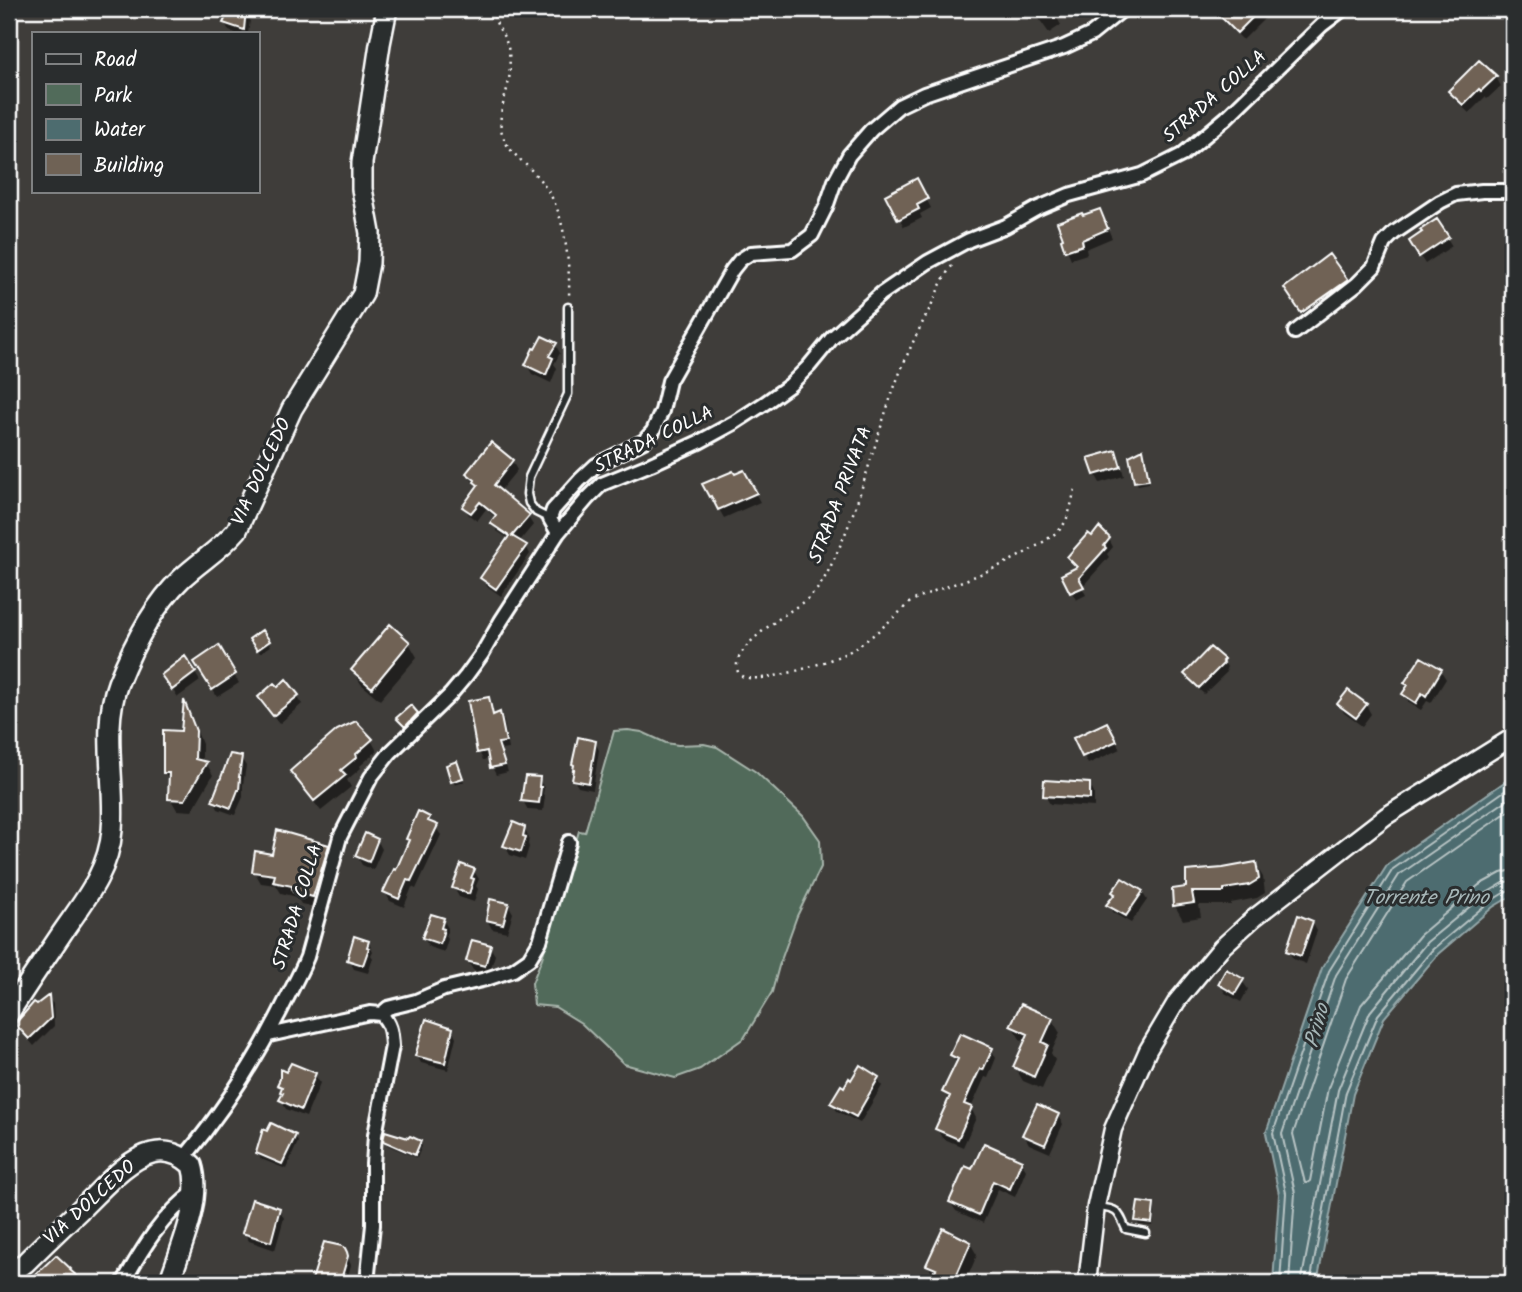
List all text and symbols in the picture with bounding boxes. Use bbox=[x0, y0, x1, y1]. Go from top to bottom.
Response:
legend bbox=[32, 32, 259, 192]
street label: STRADA COLLA bbox=[1156, 43, 1274, 151]
text: Road bbox=[94, 44, 137, 77]
text: Park bbox=[94, 80, 132, 113]
text: Water bbox=[94, 114, 146, 147]
text: Building bbox=[94, 150, 164, 183]
street label: STRADA COLLA bbox=[589, 398, 719, 482]
street label: VIA DOLCEDO bbox=[224, 413, 300, 531]
street label: STRADA PRIVATA bbox=[801, 422, 881, 568]
street label: STRADA COLLA bbox=[265, 841, 331, 973]
water label: Torrente Prino bbox=[1363, 882, 1490, 915]
water label: Prino bbox=[1296, 999, 1340, 1052]
street label: VIA DOLCEDO bbox=[37, 1153, 143, 1253]

